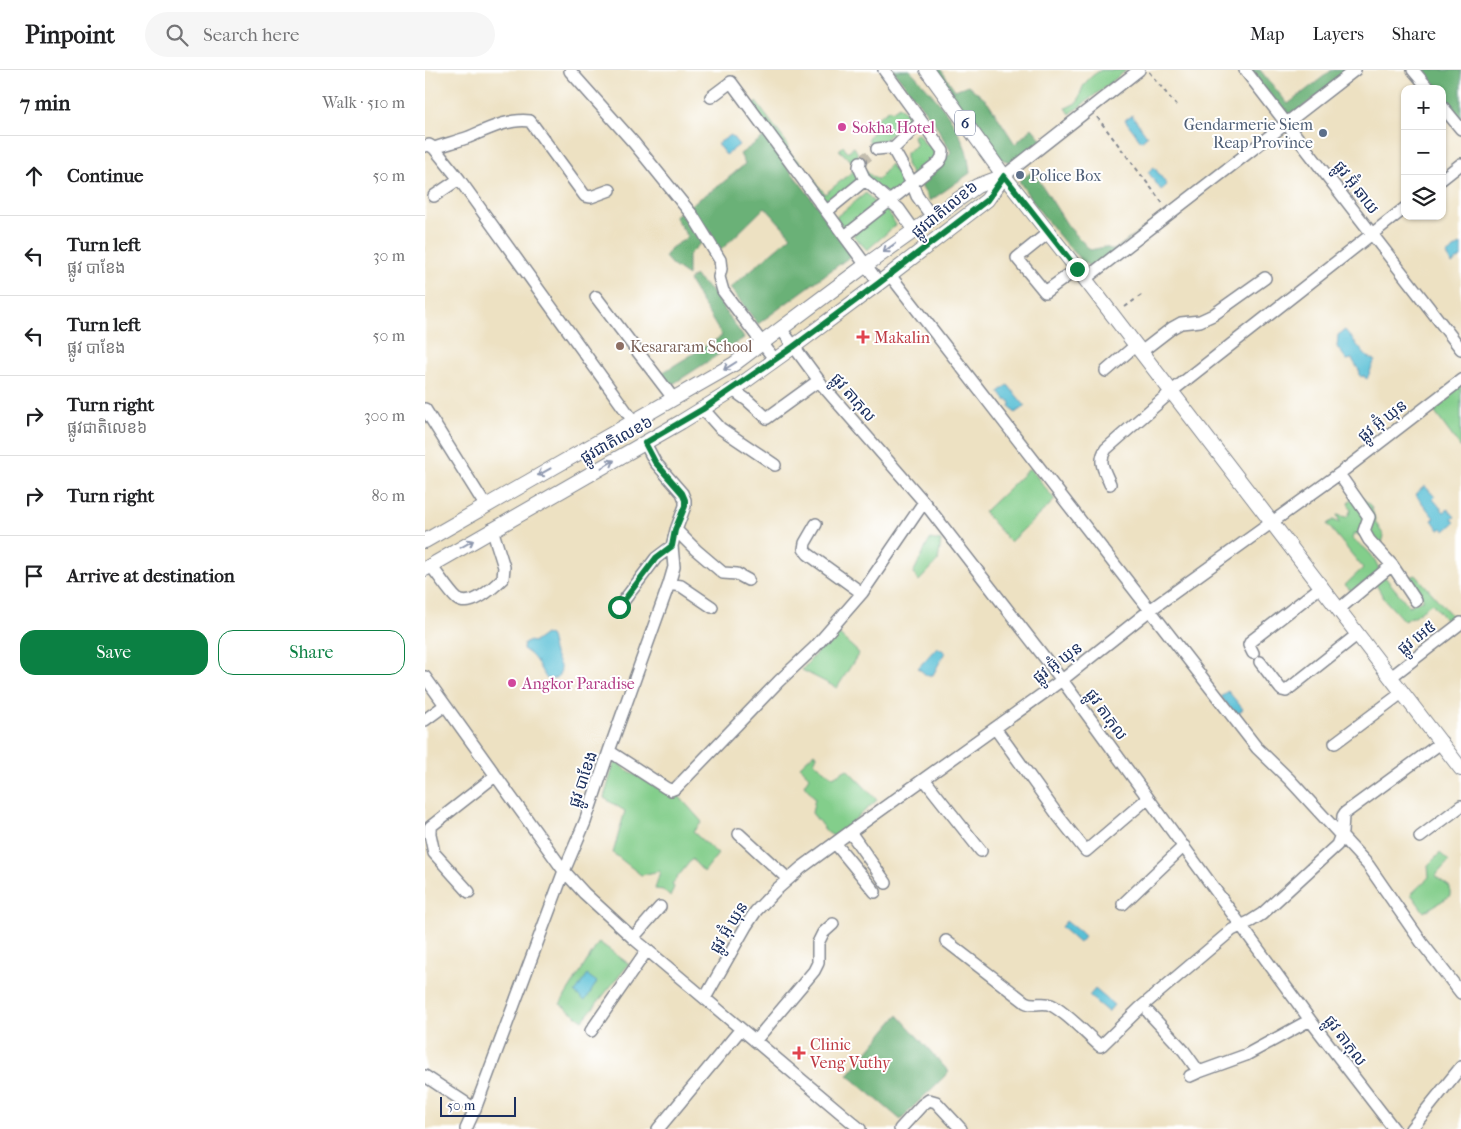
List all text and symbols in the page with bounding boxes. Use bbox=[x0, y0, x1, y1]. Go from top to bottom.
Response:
search box bbox=[145, 12, 495, 57]
text: Pinpoint bbox=[25, 21, 115, 49]
icon: search bbox=[163, 21, 191, 49]
text: Search here bbox=[203, 24, 299, 46]
text: Map bbox=[1250, 24, 1284, 45]
text: Layers bbox=[1312, 24, 1364, 45]
text: Share bbox=[1392, 24, 1436, 45]
map controls bbox=[1401, 85, 1446, 220]
button: + bbox=[1401, 85, 1446, 130]
text: 7 min bbox=[20, 91, 71, 115]
text: Walk · 510 m bbox=[322, 93, 405, 112]
road number: 6 bbox=[955, 110, 975, 136]
place label: Gendarmerie Siem Reap Province bbox=[1184, 115, 1314, 152]
place label: Sokha Hotel bbox=[852, 118, 935, 137]
marker: Sokha Hotel bbox=[836, 121, 848, 133]
marker: Gendarmerie Siem Reap Province bbox=[1317, 127, 1329, 139]
button: − bbox=[1401, 130, 1446, 175]
street label: ផ្លូវ អ៊ុំ ឆាយ bbox=[1326, 155, 1386, 221]
icon: ahead bbox=[20, 162, 48, 190]
text: Continue bbox=[67, 165, 143, 187]
text: 50 m bbox=[373, 166, 405, 185]
place label: Police Box bbox=[1030, 166, 1102, 185]
marker: Police Box bbox=[1014, 169, 1026, 181]
button: layers bbox=[1401, 175, 1446, 220]
street label: ផ្លូវជាតិលេខ៦ bbox=[907, 177, 984, 246]
text: Turn left bbox=[67, 234, 141, 256]
icon: left bbox=[20, 242, 48, 270]
one-way arrow bbox=[882, 243, 896, 253]
text: 30 m bbox=[373, 246, 405, 265]
text: ផ្លូវ បាខែង bbox=[67, 258, 126, 277]
route end bbox=[1066, 258, 1089, 281]
text: Turn left bbox=[67, 314, 141, 336]
icon: left bbox=[20, 322, 48, 350]
text: 50 m bbox=[373, 326, 405, 345]
place label: Makalin bbox=[874, 328, 931, 347]
marker: Makalin bbox=[856, 330, 870, 344]
place label: Kesararam School bbox=[630, 337, 753, 356]
text: ផ្លូវ បាខែង bbox=[67, 338, 126, 357]
marker: Kesararam School bbox=[614, 340, 626, 352]
one-way arrow bbox=[724, 361, 738, 371]
street label: ផ្លូវ តាភុល bbox=[824, 369, 880, 429]
street label: ផ្លូវ អ៊ុំ ឃុន bbox=[1352, 393, 1414, 449]
text: Turn right bbox=[67, 394, 154, 416]
icon: right bbox=[20, 402, 48, 430]
text: 300 m bbox=[364, 406, 405, 425]
street label: ផ្លូវជាតិលេខ៦ bbox=[577, 412, 658, 471]
text: ផ្លូវជាតិលេខ៦ bbox=[67, 418, 147, 437]
one-way arrow bbox=[601, 458, 615, 468]
one-way arrow bbox=[537, 468, 552, 478]
icon: right bbox=[20, 482, 48, 510]
text: Turn right bbox=[67, 485, 154, 507]
text: 80 m bbox=[371, 486, 405, 505]
one-way arrow bbox=[460, 539, 475, 549]
icon: arrive bbox=[20, 562, 48, 590]
text: Arrive at destination bbox=[67, 565, 235, 587]
route start bbox=[608, 596, 631, 619]
street label: ផ្លូវ អេ៥ bbox=[1393, 616, 1442, 662]
button: Save bbox=[20, 630, 208, 675]
button: Share bbox=[218, 630, 405, 675]
street label: ផ្លូវ អ៊ុំ ឃុន bbox=[1027, 635, 1089, 691]
place label: Angkor Paradise bbox=[521, 674, 635, 693]
marker: Angkor Paradise bbox=[506, 677, 518, 689]
street label: ផ្លូវ តាភុល bbox=[1078, 685, 1132, 746]
street label: ផ្លូវ បាខែង bbox=[564, 748, 605, 811]
street label: ផ្លូវ អ៊ុំ ឃុន bbox=[703, 896, 756, 959]
street label: ផ្លូវ តាភុល bbox=[1317, 1011, 1371, 1072]
place label: Clinic Veng Vuthy bbox=[809, 1035, 891, 1072]
marker: Clinic Veng Vuthy bbox=[792, 1046, 806, 1060]
scale bar bbox=[440, 1094, 516, 1117]
text: 50 m bbox=[447, 1097, 475, 1114]

